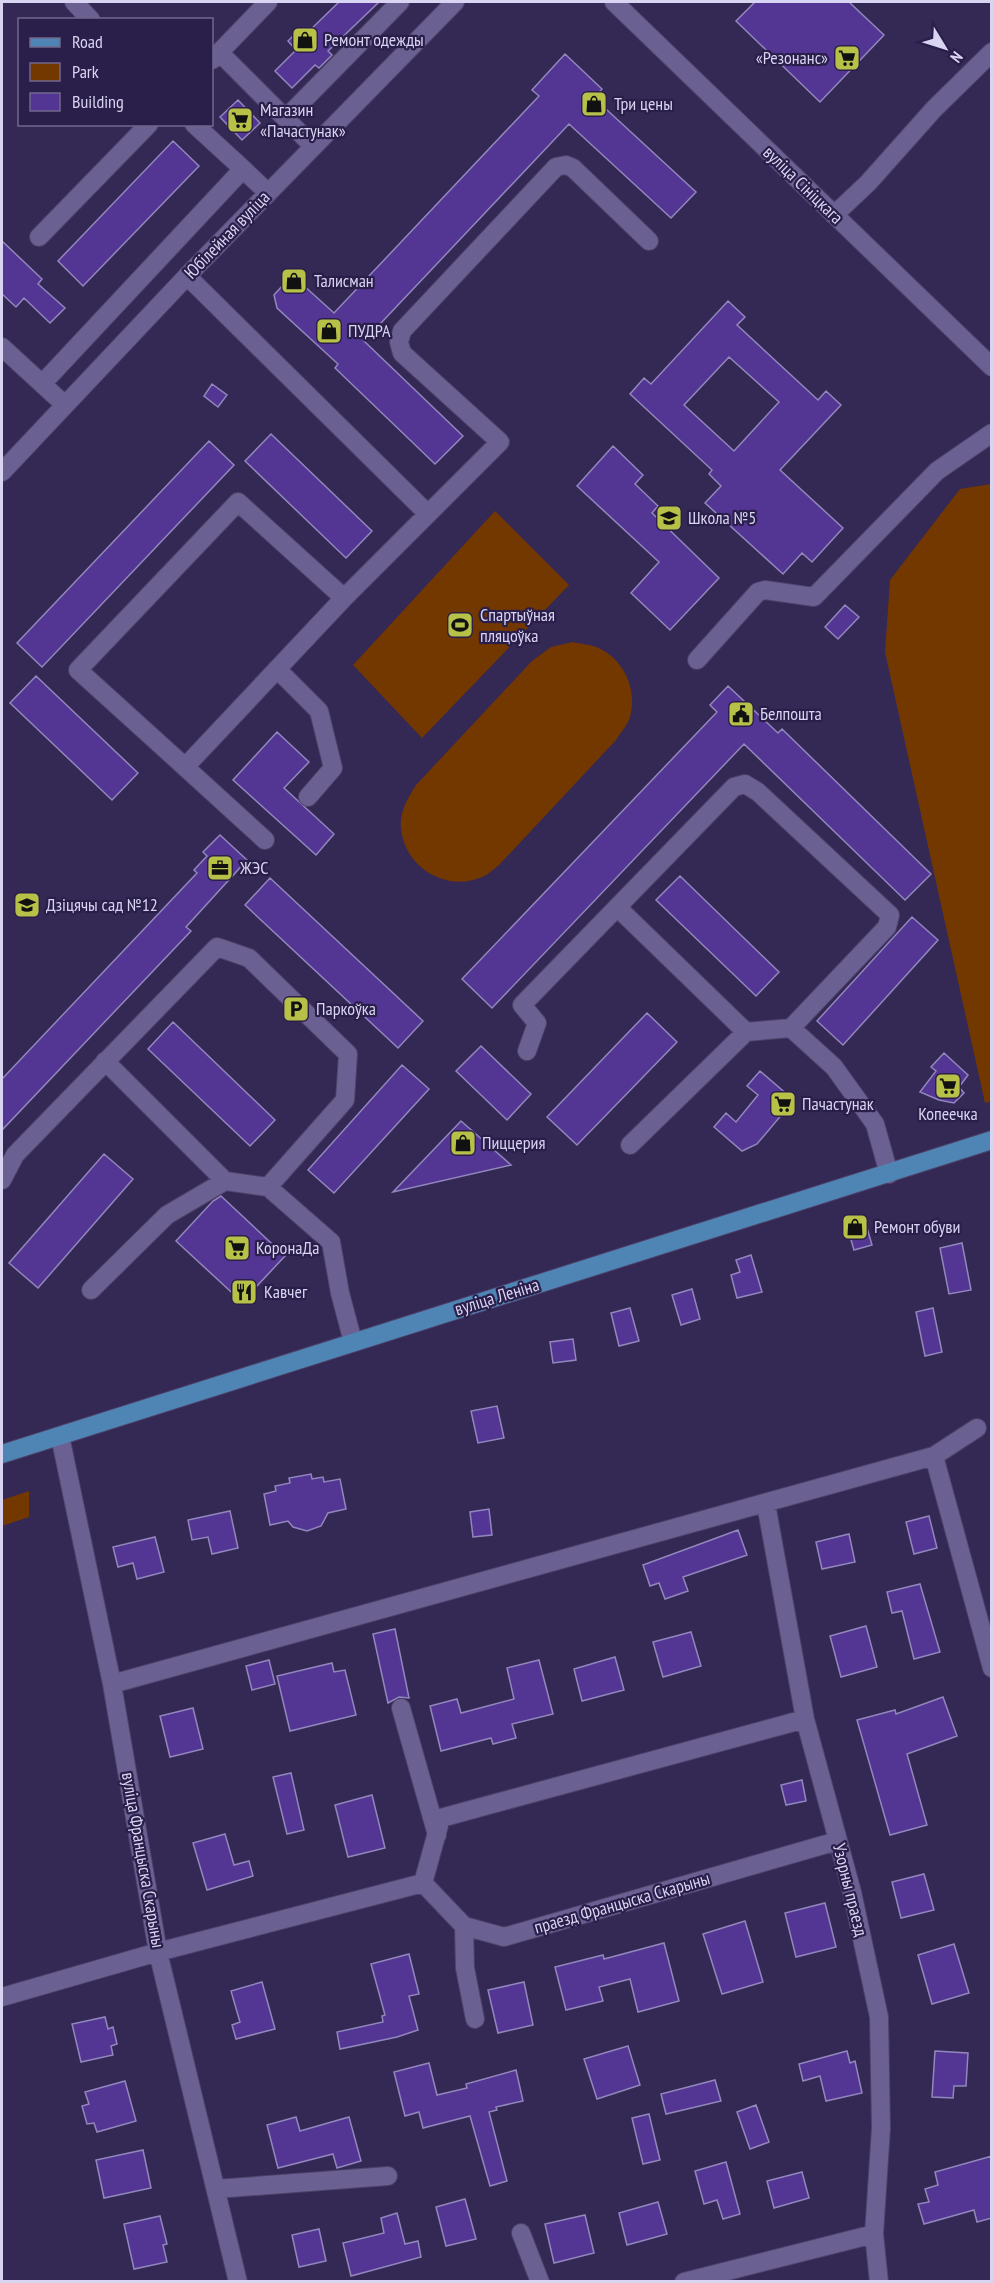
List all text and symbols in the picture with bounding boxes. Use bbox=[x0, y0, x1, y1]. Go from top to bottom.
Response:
legend bbox=[18, 18, 213, 126]
north arrow bbox=[915, 18, 975, 78]
shop icon: Ремонт одежды bbox=[290, 25, 320, 55]
place label: Ремонт одежды bbox=[324, 28, 424, 51]
text: Road bbox=[72, 30, 103, 53]
supermarket icon: «Резонанс» bbox=[832, 43, 862, 73]
place label: «Резонанс» bbox=[756, 46, 828, 69]
text: N bbox=[946, 48, 967, 67]
text: Park bbox=[72, 60, 99, 83]
shop icon: Три цены bbox=[579, 89, 609, 119]
text: Building bbox=[72, 90, 124, 113]
place label: Три цены bbox=[614, 92, 673, 115]
place label: Магазин «Пачастунак» bbox=[260, 98, 346, 142]
supermarket icon: Магазин «Пачастунак» bbox=[225, 105, 255, 135]
street label: вуліца Сініцкага bbox=[758, 141, 848, 229]
street label: Юбілейная вуліца bbox=[179, 186, 274, 283]
shop icon: Талисман bbox=[279, 266, 309, 296]
place label: Талисман bbox=[314, 269, 374, 292]
shop icon: ПУДРА bbox=[314, 316, 344, 346]
place label: ПУДРА bbox=[348, 319, 391, 342]
school or university icon: Школа №5 bbox=[654, 503, 684, 533]
place label: Школа №5 bbox=[688, 506, 756, 529]
place label: Спартыўная пляцоўка bbox=[480, 603, 555, 647]
sports icon: Спартыўная пляцоўка bbox=[445, 610, 475, 640]
public building icon: Белпошта bbox=[726, 699, 756, 729]
place label: Белпошта bbox=[760, 702, 822, 725]
office icon: ЖЭС bbox=[205, 853, 235, 883]
place label: ЖЭС bbox=[239, 856, 268, 879]
school or university icon: Дзіцячы сад №12 bbox=[12, 890, 42, 920]
place label: Дзіцячы сад №12 bbox=[46, 893, 158, 916]
parking icon: Паркоўка bbox=[281, 994, 311, 1024]
place label: Паркоўка bbox=[316, 997, 376, 1020]
supermarket icon: Копеечка bbox=[933, 1071, 963, 1101]
supermarket icon: Пачастунак bbox=[768, 1089, 798, 1119]
place label: Пачастунак bbox=[802, 1092, 874, 1115]
place label: Копеечка bbox=[918, 1102, 978, 1125]
shop icon: Пиццерия bbox=[448, 1128, 478, 1158]
place label: Пиццерия bbox=[482, 1131, 545, 1154]
shop icon: Ремонт обуви bbox=[840, 1212, 870, 1242]
place label: Ремонт обуви bbox=[874, 1215, 960, 1238]
supermarket icon: КоронаДа bbox=[222, 1233, 252, 1263]
place label: КоронаДа bbox=[256, 1236, 319, 1259]
street label: вуліца Леніна bbox=[452, 1273, 542, 1320]
restaurant icon: Кавчег bbox=[229, 1277, 259, 1307]
place label: Кавчег bbox=[264, 1280, 308, 1303]
street label: вуліца Францыска Скарыны bbox=[117, 1770, 170, 1949]
street label: Узорны праезд bbox=[828, 1841, 873, 1939]
street label: праезд Францыска Скарыны bbox=[531, 1866, 712, 1939]

